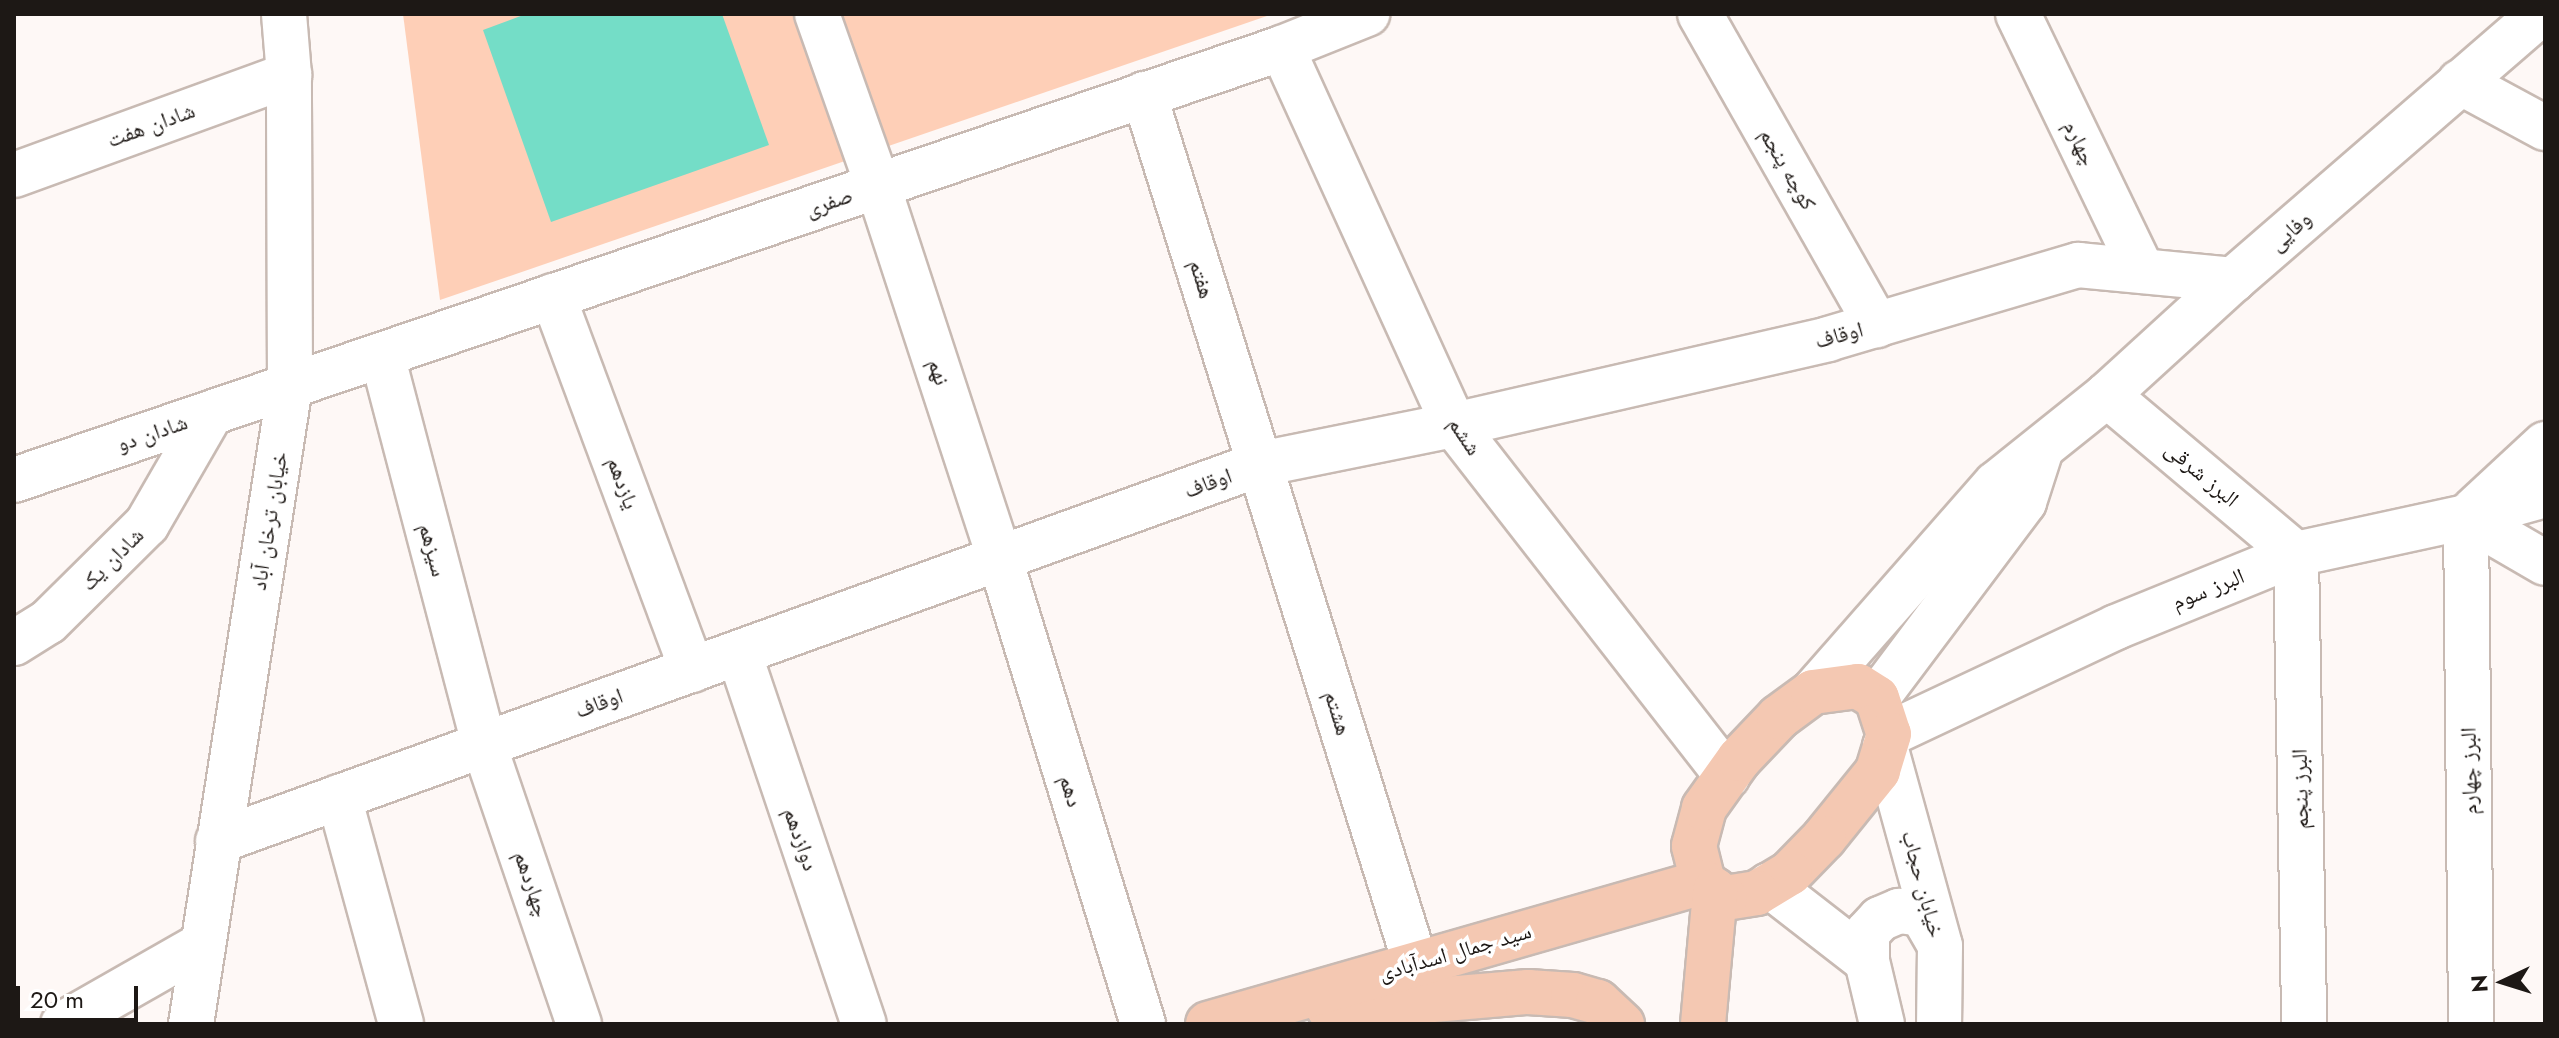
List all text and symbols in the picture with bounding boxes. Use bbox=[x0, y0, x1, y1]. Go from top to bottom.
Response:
street label: شادان هفت bbox=[103, 97, 199, 153]
street label: چهارم bbox=[2058, 116, 2102, 170]
street label: کوچه پنجم bbox=[1754, 123, 1822, 215]
street label: صفری bbox=[802, 182, 856, 222]
street label: وفایی bbox=[2263, 205, 2317, 257]
street label: هفتم bbox=[1184, 256, 1220, 302]
street label: اوقاف bbox=[1812, 316, 1866, 354]
street label: نهم bbox=[922, 356, 956, 388]
street label: شادان دو bbox=[113, 409, 191, 457]
street label: ششم bbox=[1443, 412, 1487, 460]
street label: البرز شرقی bbox=[2160, 436, 2244, 512]
street label: خیابان ترخان آباد bbox=[245, 450, 293, 592]
street label: یازدهم bbox=[601, 453, 645, 513]
street label: اوقاف bbox=[1180, 462, 1236, 504]
street label: سیزهم bbox=[413, 520, 453, 580]
street label: شادان یک bbox=[75, 522, 149, 596]
street label: البرز سوم bbox=[2168, 563, 2248, 615]
street label: اوقاف bbox=[571, 682, 627, 724]
street label: هشتم bbox=[1319, 687, 1357, 739]
street label: البرز چهارم bbox=[2455, 727, 2483, 815]
street label: البرز پنجم bbox=[2286, 749, 2314, 829]
street label: دهم bbox=[1054, 772, 1088, 810]
street label: دوازدهم bbox=[778, 804, 824, 874]
street label: خیابان حجاب bbox=[1896, 828, 1950, 940]
street label: چهاردهم bbox=[508, 847, 556, 921]
street label: سید جمال اسدآبادی bbox=[1376, 918, 1534, 986]
north arrow bbox=[2463, 942, 2543, 1022]
scale bar bbox=[20, 970, 142, 1020]
text: N bbox=[2462, 974, 2496, 994]
text: 20 m bbox=[30, 982, 84, 1017]

